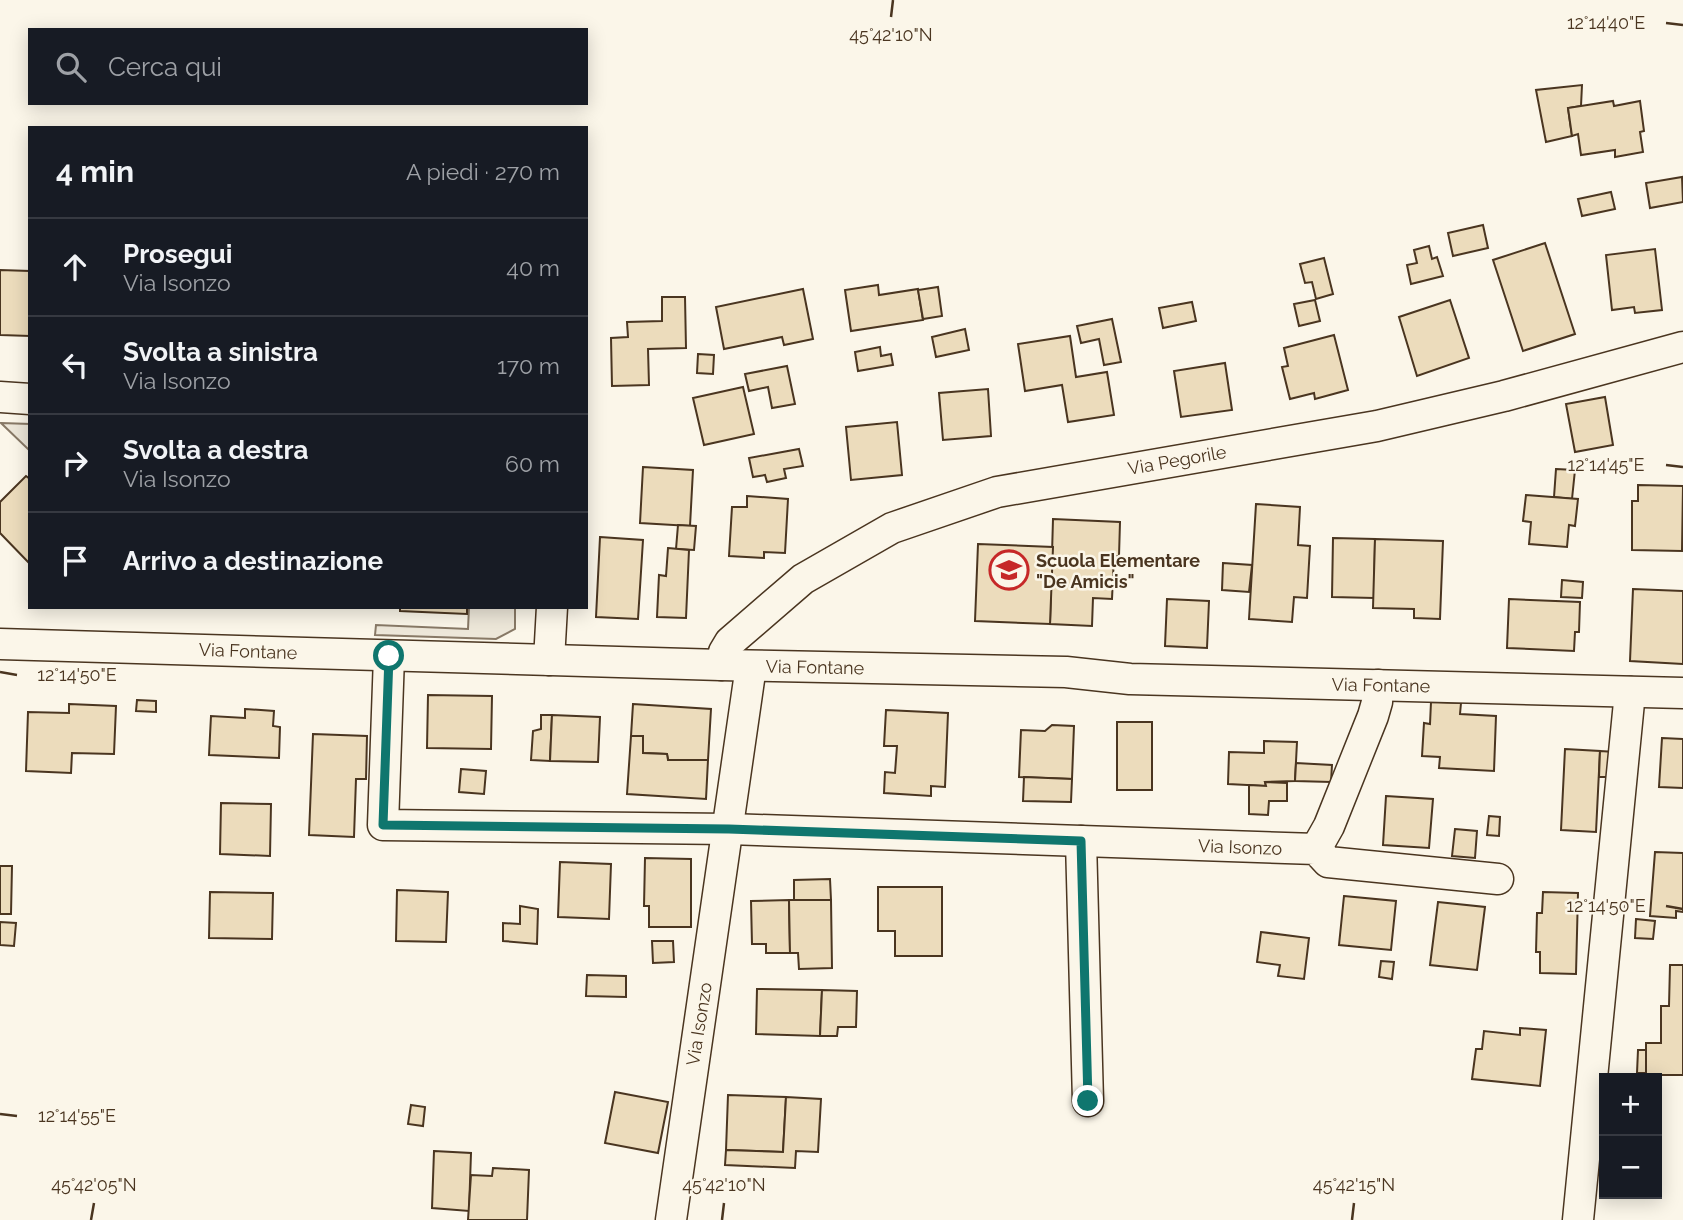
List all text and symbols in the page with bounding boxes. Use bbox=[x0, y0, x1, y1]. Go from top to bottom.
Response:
text: 12°14'40"E bbox=[1567, 12, 1645, 33]
text: 45°42'10"N bbox=[849, 24, 933, 45]
search box bbox=[28, 28, 588, 105]
icon: search bbox=[52, 48, 90, 86]
text: Cerca qui bbox=[108, 52, 222, 82]
text: 4 min bbox=[56, 154, 134, 189]
text: A piedi · 270 m bbox=[406, 158, 560, 185]
text: Prosegui bbox=[123, 239, 232, 269]
icon: ahead bbox=[56, 248, 94, 286]
text: 40 m bbox=[506, 254, 560, 281]
text: Via Isonzo bbox=[123, 269, 231, 296]
text: Svolta a sinistra bbox=[123, 337, 318, 367]
icon: left bbox=[56, 346, 94, 384]
text: 170 m bbox=[497, 352, 560, 379]
text: Via Isonzo bbox=[123, 367, 231, 394]
text: Svolta a destra bbox=[123, 435, 309, 465]
street label: Via Pegorile bbox=[1126, 441, 1228, 479]
icon: right bbox=[56, 444, 94, 482]
text: 60 m bbox=[505, 450, 560, 477]
text: 12°14'45"E bbox=[1567, 454, 1645, 475]
text: Via Isonzo bbox=[123, 465, 231, 492]
icon: arrive bbox=[56, 542, 94, 580]
text: Arrivo a destinazione bbox=[123, 546, 383, 576]
school or university icon: Scuola Elementare "De Amicis" bbox=[988, 549, 1030, 591]
place label: Scuola Elementare "De Amicis" bbox=[1036, 550, 1200, 592]
street label: Via Fontane bbox=[198, 639, 298, 663]
route start bbox=[373, 640, 404, 671]
street label: Via Fontane bbox=[766, 656, 865, 678]
text: 12°14'50"E bbox=[37, 664, 117, 685]
street label: Via Fontane bbox=[1332, 674, 1431, 696]
street label: Via Isonzo bbox=[1198, 835, 1283, 859]
text: 12°14'50"E bbox=[1566, 895, 1646, 916]
street label: Via Isonzo bbox=[682, 981, 716, 1067]
map controls bbox=[1599, 1073, 1662, 1199]
button: + bbox=[1599, 1073, 1662, 1136]
route end bbox=[1072, 1085, 1103, 1116]
text: 12°14'55"E bbox=[38, 1105, 116, 1126]
button: − bbox=[1599, 1136, 1662, 1199]
text: 45°42'05"N bbox=[51, 1174, 137, 1195]
text: 45°42'10"N bbox=[682, 1174, 766, 1195]
text: 45°42'15"N bbox=[1313, 1174, 1395, 1195]

